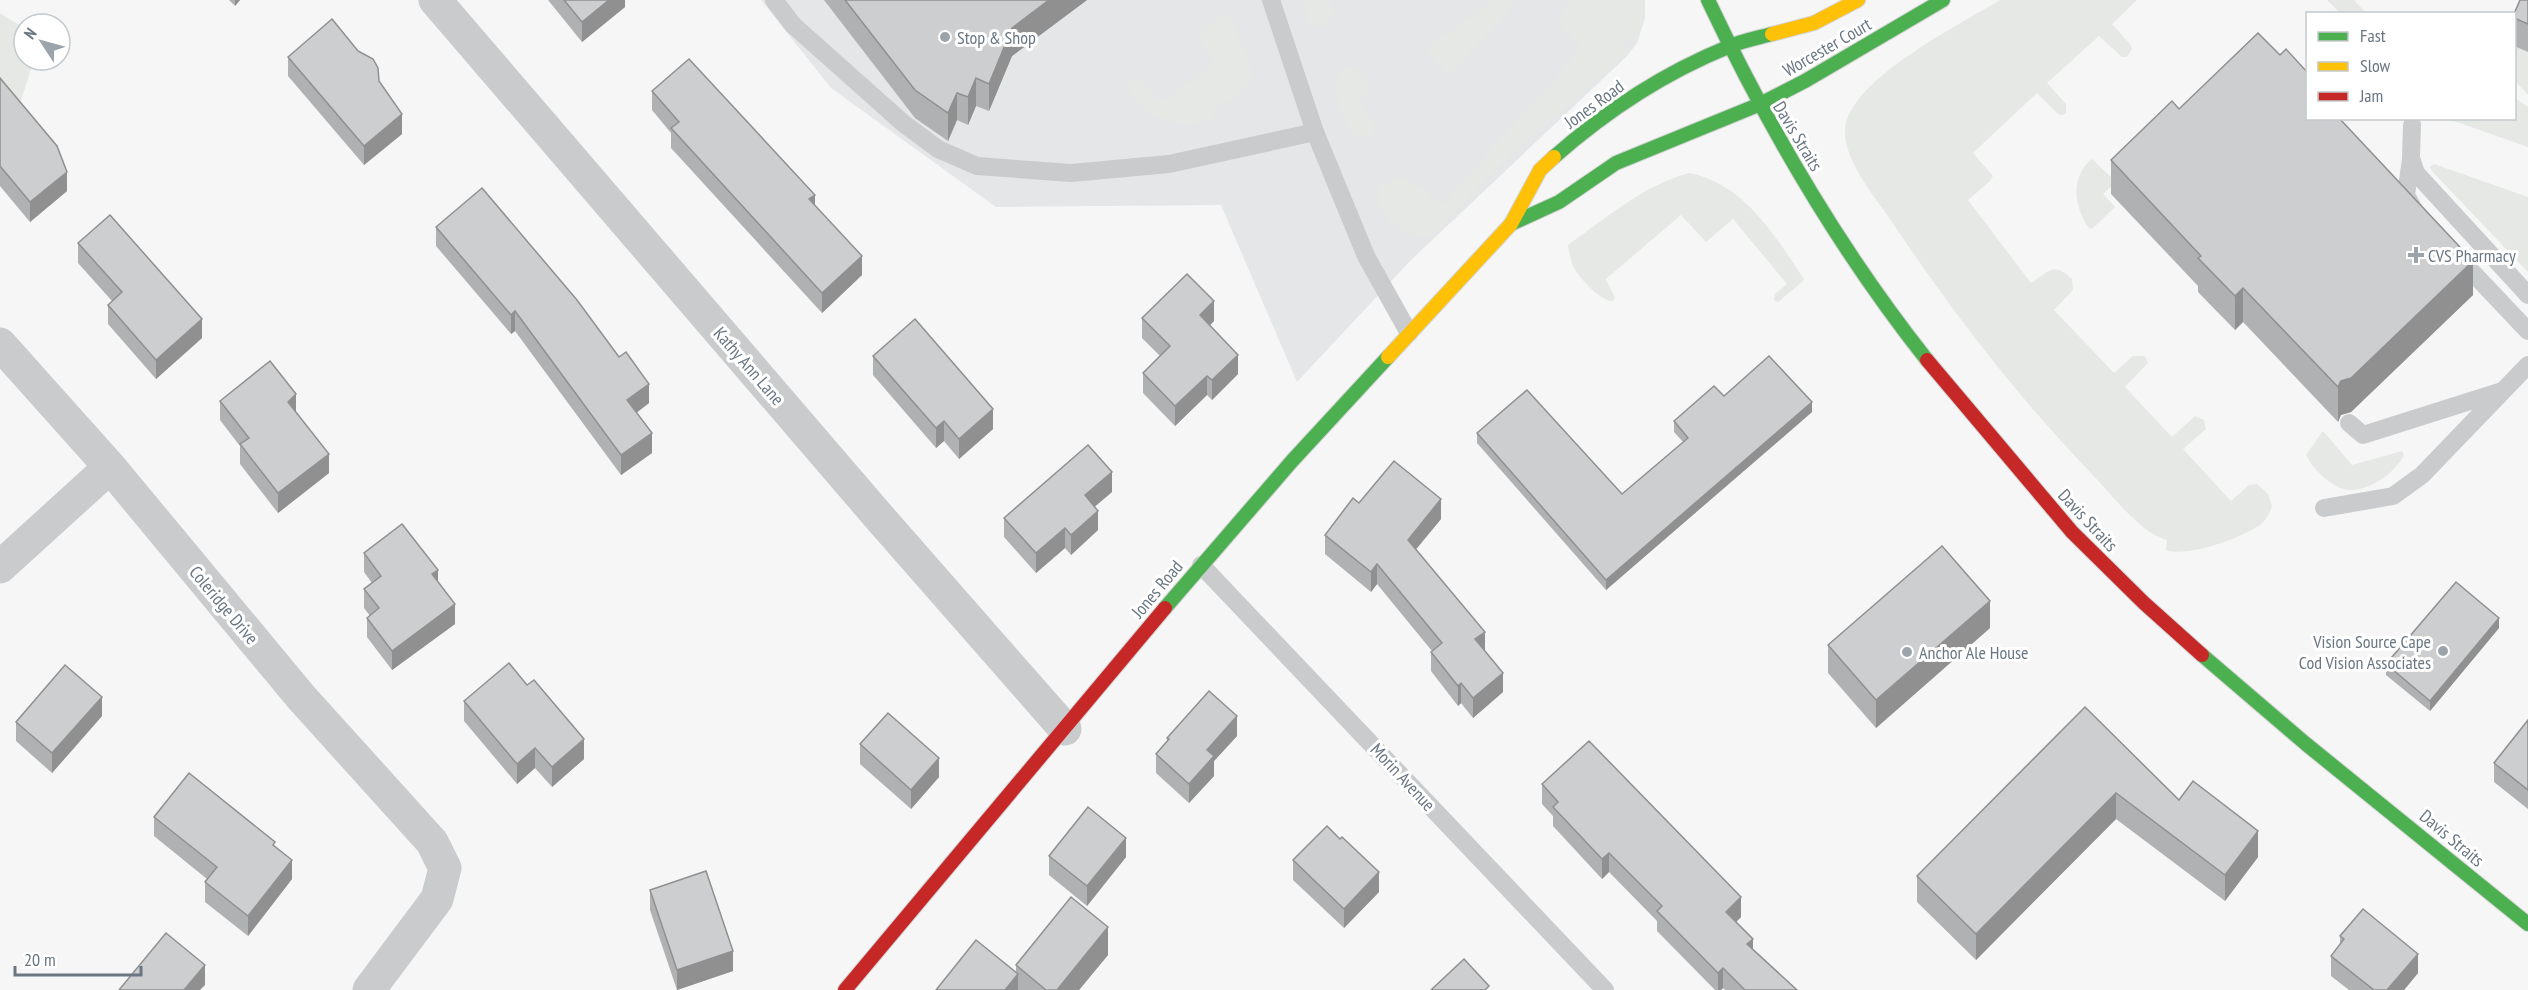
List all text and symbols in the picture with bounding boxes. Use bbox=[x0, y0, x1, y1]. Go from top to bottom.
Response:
north arrow bbox=[12, 12, 72, 72]
street label: Worcester Court bbox=[1779, 12, 1875, 82]
legend bbox=[2306, 12, 2516, 120]
text: N bbox=[19, 24, 40, 43]
text: Fast bbox=[2360, 24, 2386, 47]
place label: Stop & Shop bbox=[957, 26, 1036, 49]
marker: Stop & Shop bbox=[938, 30, 952, 44]
text: Slow bbox=[2360, 54, 2391, 77]
street label: Jones Road bbox=[1559, 75, 1628, 134]
text: Jam bbox=[2359, 84, 2383, 107]
street label: Davis Straits bbox=[1768, 97, 1828, 175]
place label: CVS Pharmacy bbox=[2428, 244, 2516, 267]
marker: CVS Pharmacy bbox=[2409, 248, 2423, 262]
street label: Kathy Ann Lane bbox=[709, 322, 789, 410]
street label: Davis Straits bbox=[2053, 484, 2123, 556]
street label: Jones Road bbox=[1126, 556, 1188, 623]
street label: Coleridge Drive bbox=[184, 561, 264, 649]
place label: Vision Source Cape Cod Vision Associates bbox=[2299, 630, 2431, 674]
place label: Anchor Ale House bbox=[1919, 641, 2029, 664]
marker: Vision Source Cape Cod Vision Associates bbox=[2436, 644, 2450, 658]
marker: Anchor Ale House bbox=[1900, 645, 1914, 659]
street label: Morin Avenue bbox=[1366, 738, 1440, 816]
street label: Davis Straits bbox=[2415, 804, 2489, 872]
scale bar bbox=[15, 939, 141, 977]
text: 20 m bbox=[24, 948, 56, 971]

